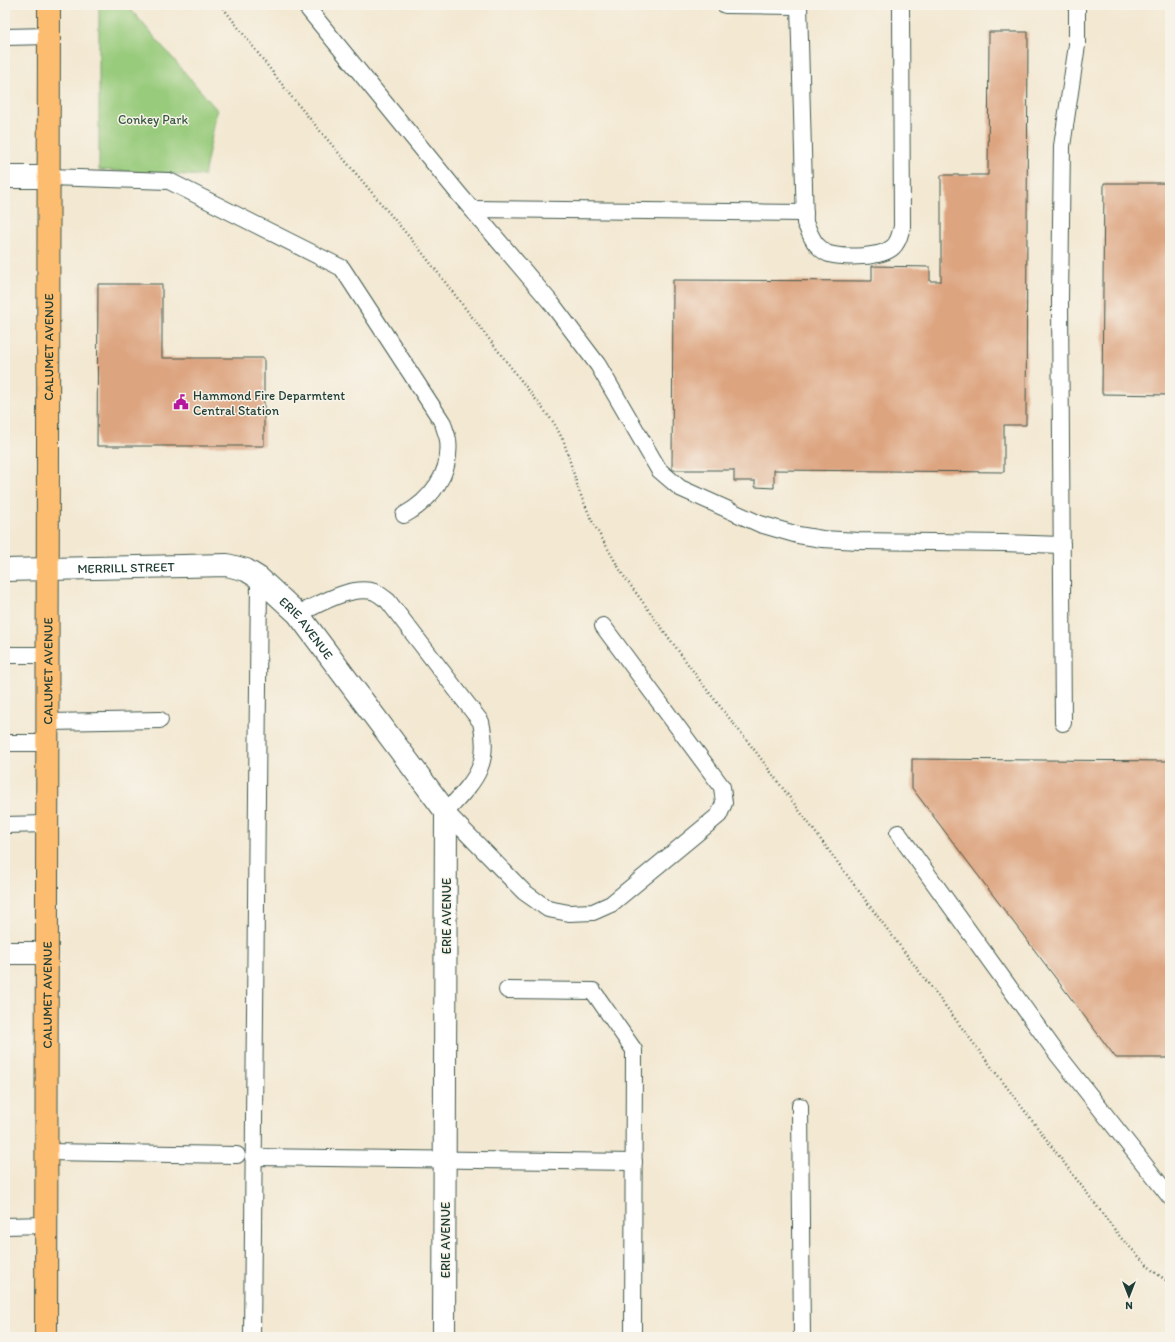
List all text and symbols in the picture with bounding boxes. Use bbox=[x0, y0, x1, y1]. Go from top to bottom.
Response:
park label: Conkey Park bbox=[118, 112, 188, 127]
street label: CALUMET AVENUE bbox=[41, 293, 56, 401]
place label: Hammond Fire Deparmtent Central Station bbox=[193, 388, 345, 418]
public building icon: Hammond Fire Deparmtent Central Station bbox=[172, 393, 190, 411]
street label: MERRILL STREET bbox=[77, 559, 176, 576]
street label: ERIE AVENUE bbox=[276, 594, 336, 662]
street label: CALUMET AVENUE bbox=[40, 617, 56, 725]
street label: ERIE AVENUE bbox=[439, 878, 454, 954]
street label: CALUMET AVENUE bbox=[40, 941, 55, 1049]
street label: ERIE AVENUE bbox=[438, 1202, 453, 1278]
north arrow bbox=[1109, 1276, 1149, 1316]
text: N bbox=[1125, 1299, 1133, 1312]

